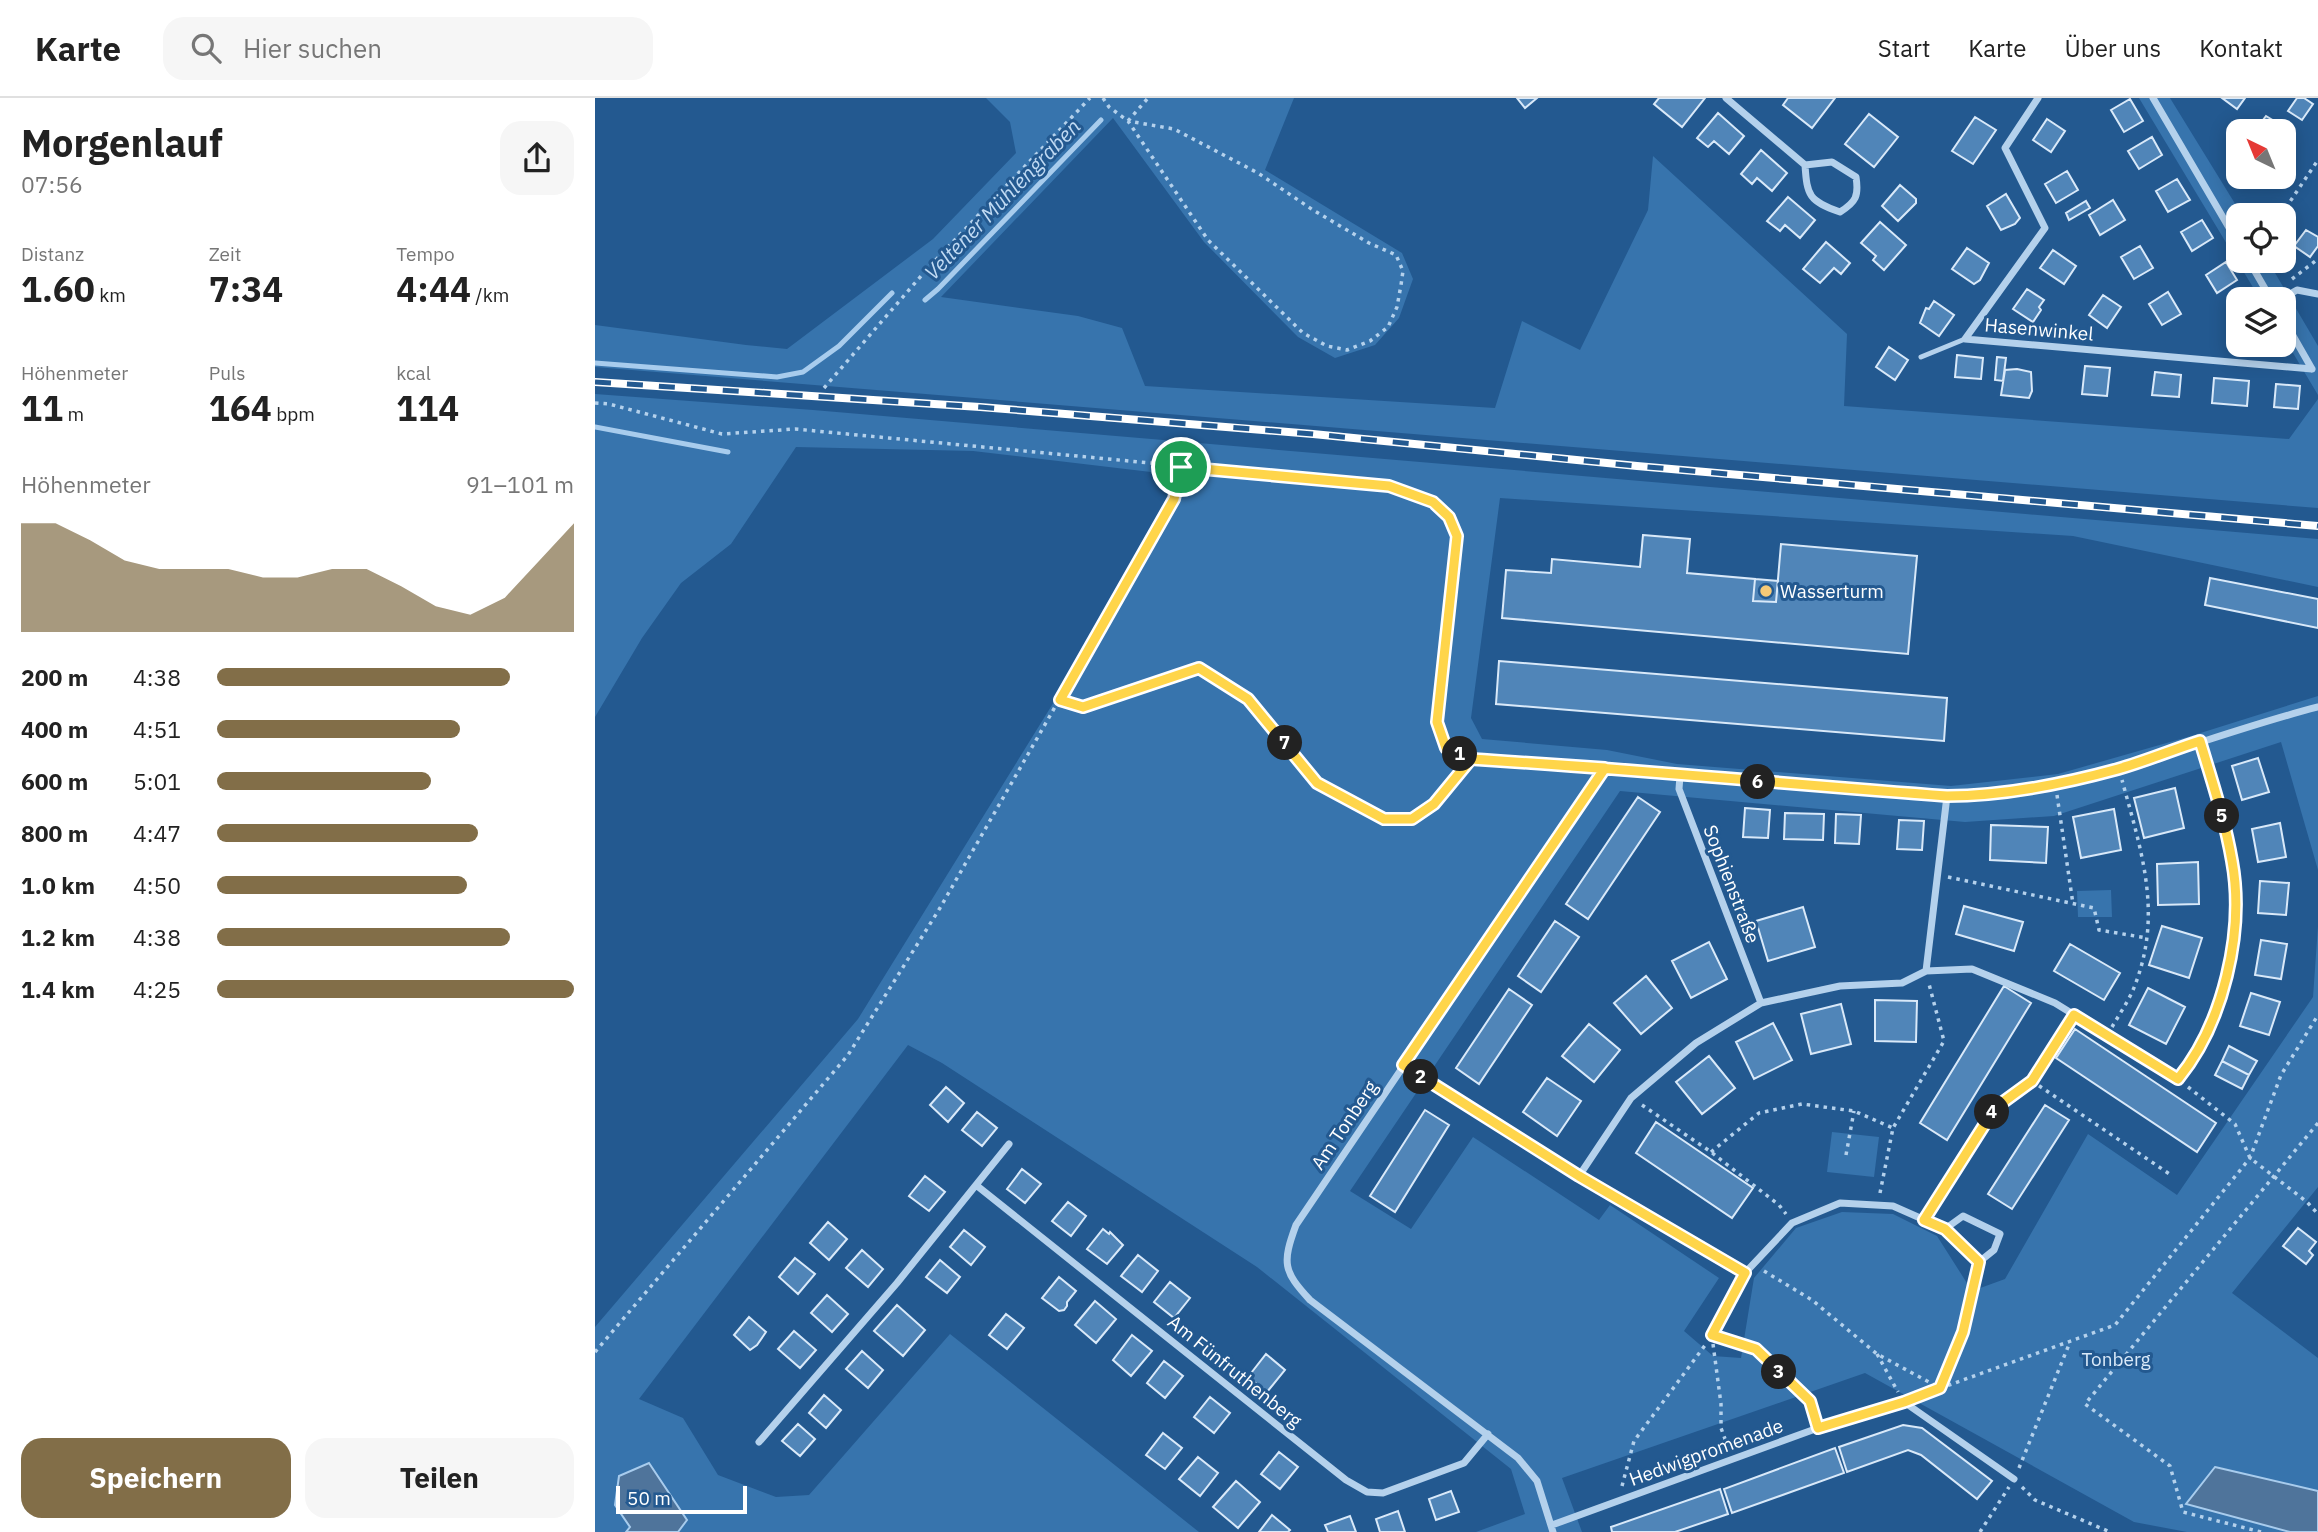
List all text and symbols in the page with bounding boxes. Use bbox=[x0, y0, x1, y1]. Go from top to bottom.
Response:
search box bbox=[163, 17, 653, 80]
text: Karte bbox=[35, 27, 121, 70]
icon: search bbox=[187, 29, 225, 67]
text: Hier suchen bbox=[243, 31, 382, 65]
text: Start bbox=[1878, 32, 1930, 64]
text: Karte bbox=[1968, 32, 2026, 64]
text: Über uns bbox=[2064, 32, 2161, 64]
text: Kontakt bbox=[2199, 32, 2283, 64]
water label: Veltener Mühlengraben bbox=[918, 112, 1086, 286]
text: Morgenlauf bbox=[21, 118, 223, 167]
north arrow bbox=[2226, 119, 2296, 189]
map controls bbox=[2226, 119, 2296, 357]
button: share bbox=[500, 121, 574, 195]
text: 07:56 bbox=[21, 169, 83, 199]
button: locate bbox=[2226, 203, 2296, 273]
text: Distanz bbox=[21, 242, 84, 266]
text: Zeit bbox=[209, 242, 241, 266]
text: Tempo bbox=[396, 242, 455, 266]
text: 1.60 bbox=[21, 266, 95, 312]
text: 7:34 bbox=[209, 266, 283, 312]
text: 4:44 bbox=[396, 266, 471, 312]
text: km bbox=[95, 283, 126, 307]
text: /km bbox=[471, 283, 509, 307]
button: layers bbox=[2226, 287, 2296, 357]
street label: Hasenwinkel bbox=[1983, 312, 2095, 346]
text: Höhenmeter bbox=[21, 361, 128, 385]
text: Puls bbox=[209, 361, 245, 385]
text: kcal bbox=[396, 361, 431, 385]
text: 11 bbox=[21, 385, 63, 431]
text: 164 bbox=[209, 385, 272, 431]
text: 114 bbox=[396, 385, 459, 431]
text: m bbox=[63, 402, 84, 426]
text: bpm bbox=[272, 402, 315, 426]
pin bbox=[1151, 437, 1211, 497]
icon: arrive bbox=[1162, 448, 1200, 486]
text: Höhenmeter bbox=[21, 469, 151, 499]
text: 91–101 m bbox=[466, 469, 574, 499]
place label: Wasserturm bbox=[1780, 579, 1884, 603]
marker: Wasserturm bbox=[1758, 583, 1774, 599]
text: 200 m bbox=[21, 662, 88, 692]
text: 4:38 bbox=[133, 662, 181, 692]
text: 400 m bbox=[21, 714, 88, 744]
text: 4:51 bbox=[133, 714, 181, 744]
pin: 7 bbox=[1267, 726, 1303, 760]
text: 7 bbox=[1279, 730, 1290, 754]
pin: 1 bbox=[1443, 736, 1477, 772]
text: 1 bbox=[1454, 741, 1465, 765]
pin: 6 bbox=[1741, 764, 1775, 800]
text: 600 m bbox=[21, 766, 88, 796]
text: 5:01 bbox=[133, 766, 181, 796]
text: 6 bbox=[1752, 769, 1763, 793]
pin: 5 bbox=[2205, 798, 2239, 834]
text: 5 bbox=[2216, 803, 2227, 827]
text: 800 m bbox=[21, 818, 88, 848]
text: 4:47 bbox=[133, 818, 181, 848]
street label: Sophienstraße bbox=[1698, 821, 1766, 947]
text: 1.0 km bbox=[21, 870, 95, 900]
text: 4:50 bbox=[133, 870, 181, 900]
text: 1.2 km bbox=[21, 922, 95, 952]
text: 4:38 bbox=[133, 922, 181, 952]
text: 1.4 km bbox=[21, 974, 95, 1004]
text: 4:25 bbox=[133, 974, 181, 1004]
pin: 2 bbox=[1403, 1060, 1439, 1094]
text: 2 bbox=[1415, 1064, 1426, 1088]
street label: Am Tonberg bbox=[1305, 1076, 1383, 1174]
pin: 4 bbox=[1975, 1094, 2009, 1130]
text: 4 bbox=[1986, 1099, 1997, 1123]
street label: Am Fünfruthenberg bbox=[1163, 1310, 1307, 1432]
park label: Tonberg bbox=[2081, 1347, 2151, 1371]
pin: 3 bbox=[1761, 1354, 1797, 1390]
text: 3 bbox=[1773, 1359, 1784, 1383]
street label: Hedwigpromenade bbox=[1626, 1413, 1786, 1491]
button: Speichern bbox=[21, 1438, 291, 1518]
button: Teilen bbox=[305, 1438, 574, 1518]
scale bar bbox=[616, 1483, 747, 1515]
text: 50 m bbox=[627, 1486, 671, 1510]

